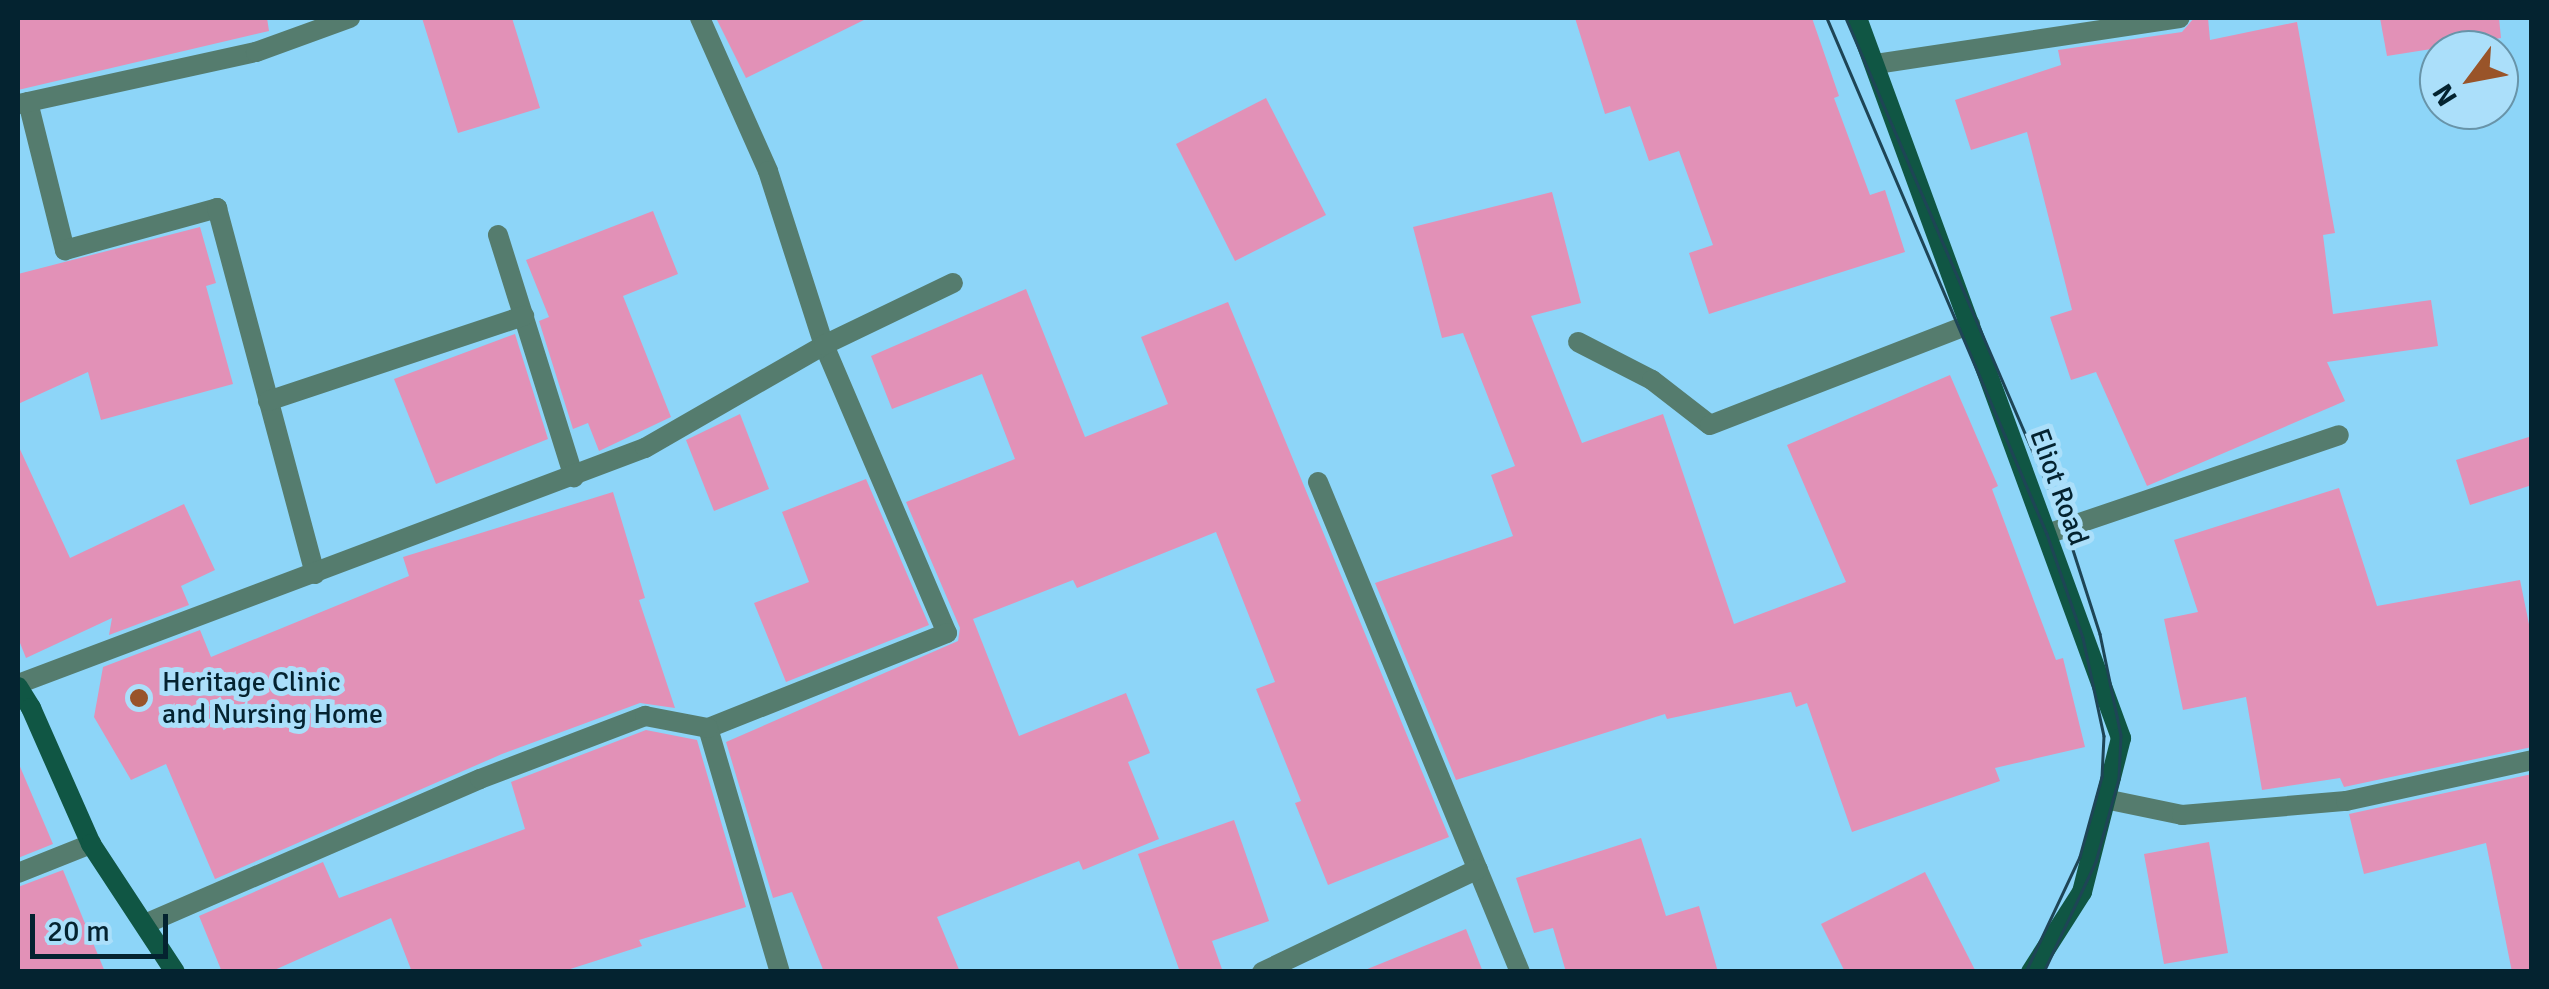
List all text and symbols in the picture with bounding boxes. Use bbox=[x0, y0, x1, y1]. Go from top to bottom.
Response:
north arrow bbox=[2419, 30, 2519, 130]
text: N bbox=[2426, 78, 2465, 112]
street label: Eliot Road bbox=[2022, 424, 2096, 550]
place label: Heritage Clinic and Nursing Home bbox=[162, 665, 383, 731]
marker: Heritage Clinic and Nursing Home bbox=[126, 685, 152, 711]
scale bar bbox=[35, 894, 172, 956]
text: 20 m bbox=[47, 913, 110, 950]

